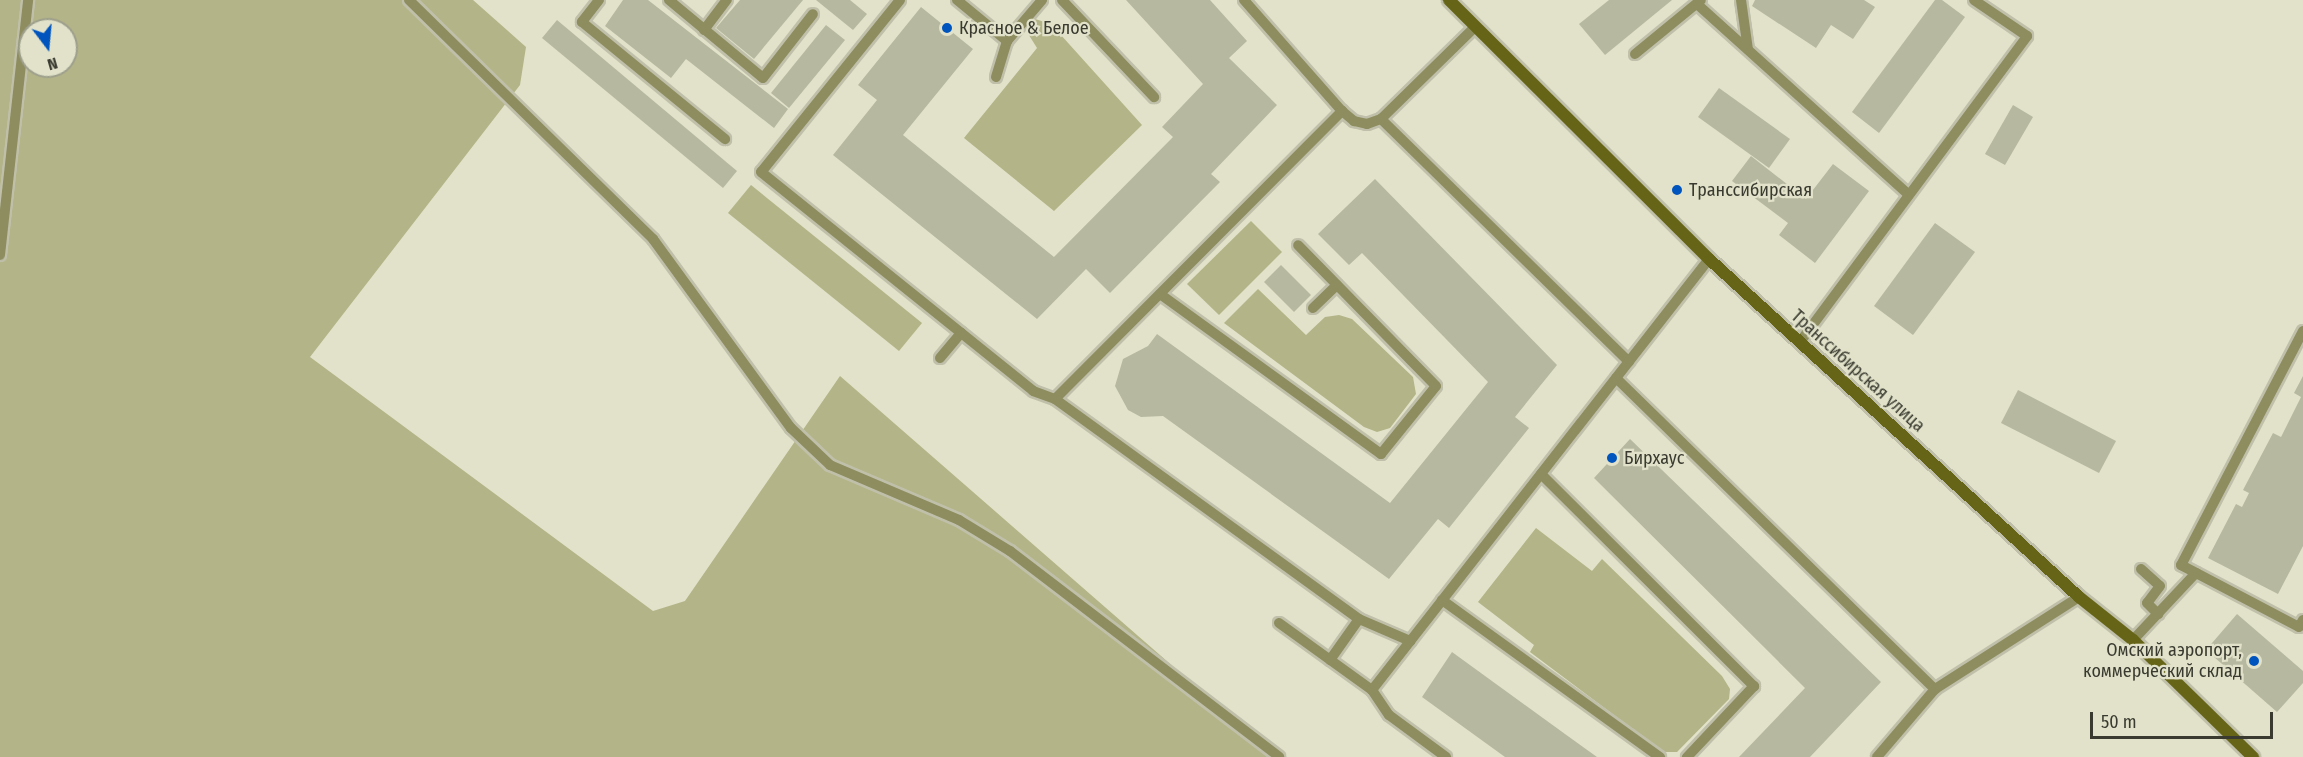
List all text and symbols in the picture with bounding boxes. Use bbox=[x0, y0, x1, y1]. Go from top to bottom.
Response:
place label: Красное & Белое bbox=[959, 17, 1089, 39]
north arrow bbox=[18, 18, 78, 78]
marker: Красное & Белое bbox=[940, 21, 954, 35]
text: N bbox=[45, 53, 60, 74]
place label: Транссибирская bbox=[1689, 179, 1812, 201]
marker: Транссибирская bbox=[1670, 183, 1684, 197]
street label: Транссибирская улица bbox=[1787, 305, 1929, 437]
place label: Бирхаус bbox=[1624, 447, 1684, 469]
marker: Бирхаус bbox=[1605, 451, 1619, 465]
place label: Омский аэропорт, коммерческий склад bbox=[2083, 640, 2242, 682]
marker: Омский аэропорт, коммерческий склад bbox=[2247, 654, 2261, 668]
scale bar bbox=[2093, 700, 2276, 738]
text: 50 m bbox=[2101, 711, 2137, 733]

